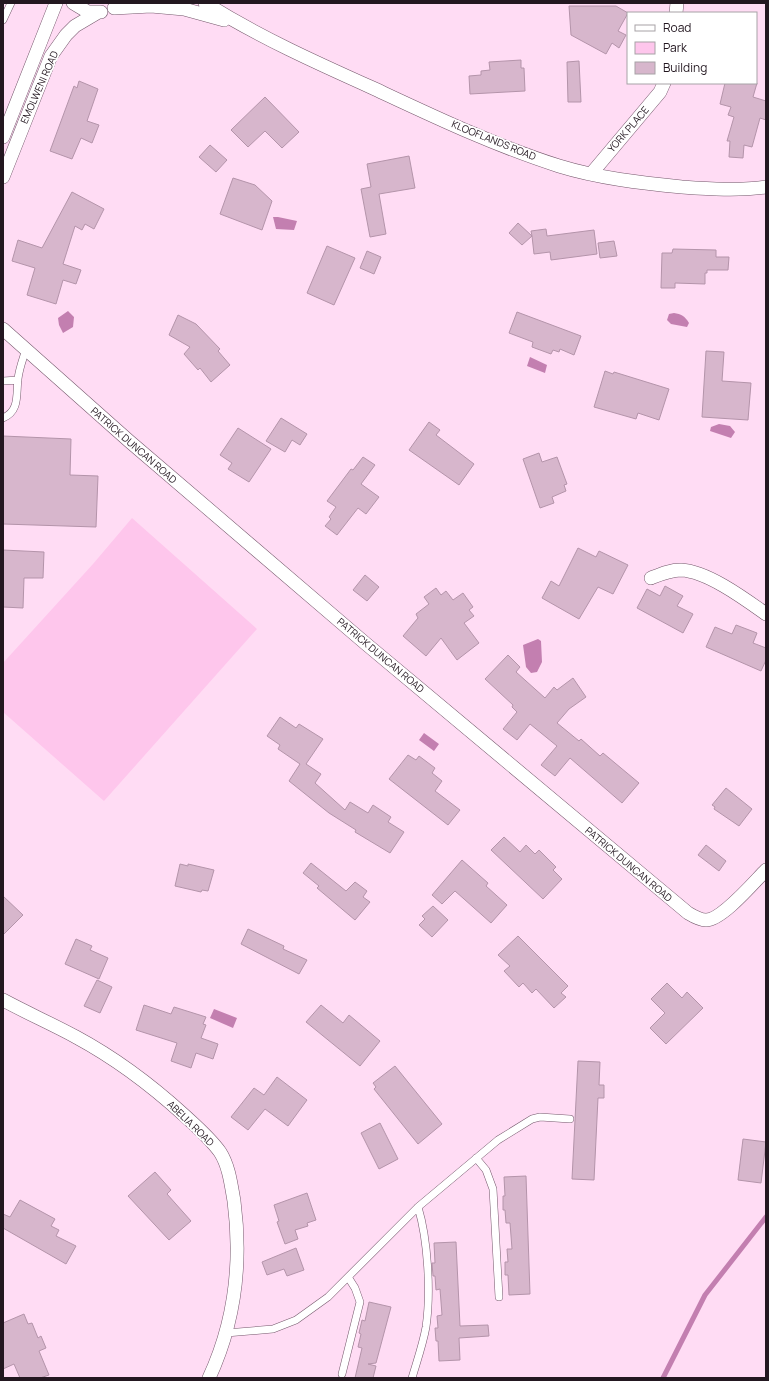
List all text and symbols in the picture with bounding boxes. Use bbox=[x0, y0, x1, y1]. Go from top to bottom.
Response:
legend bbox=[627, 12, 757, 84]
text: Road bbox=[663, 19, 691, 36]
text: Park bbox=[663, 39, 688, 56]
street label: EMOLWENI ROAD bbox=[17, 48, 61, 126]
text: Building bbox=[663, 59, 707, 76]
street label: YORK PLACE bbox=[604, 103, 652, 155]
street label: KLOOFLANDS ROAD bbox=[450, 117, 539, 163]
street label: PATRICK DUNCAN ROAD bbox=[88, 404, 180, 487]
street label: PATRICK DUNCAN ROAD bbox=[334, 614, 428, 696]
street label: PATRICK DUNCAN ROAD bbox=[582, 823, 676, 905]
street label: ABELIA ROAD bbox=[164, 1097, 218, 1149]

